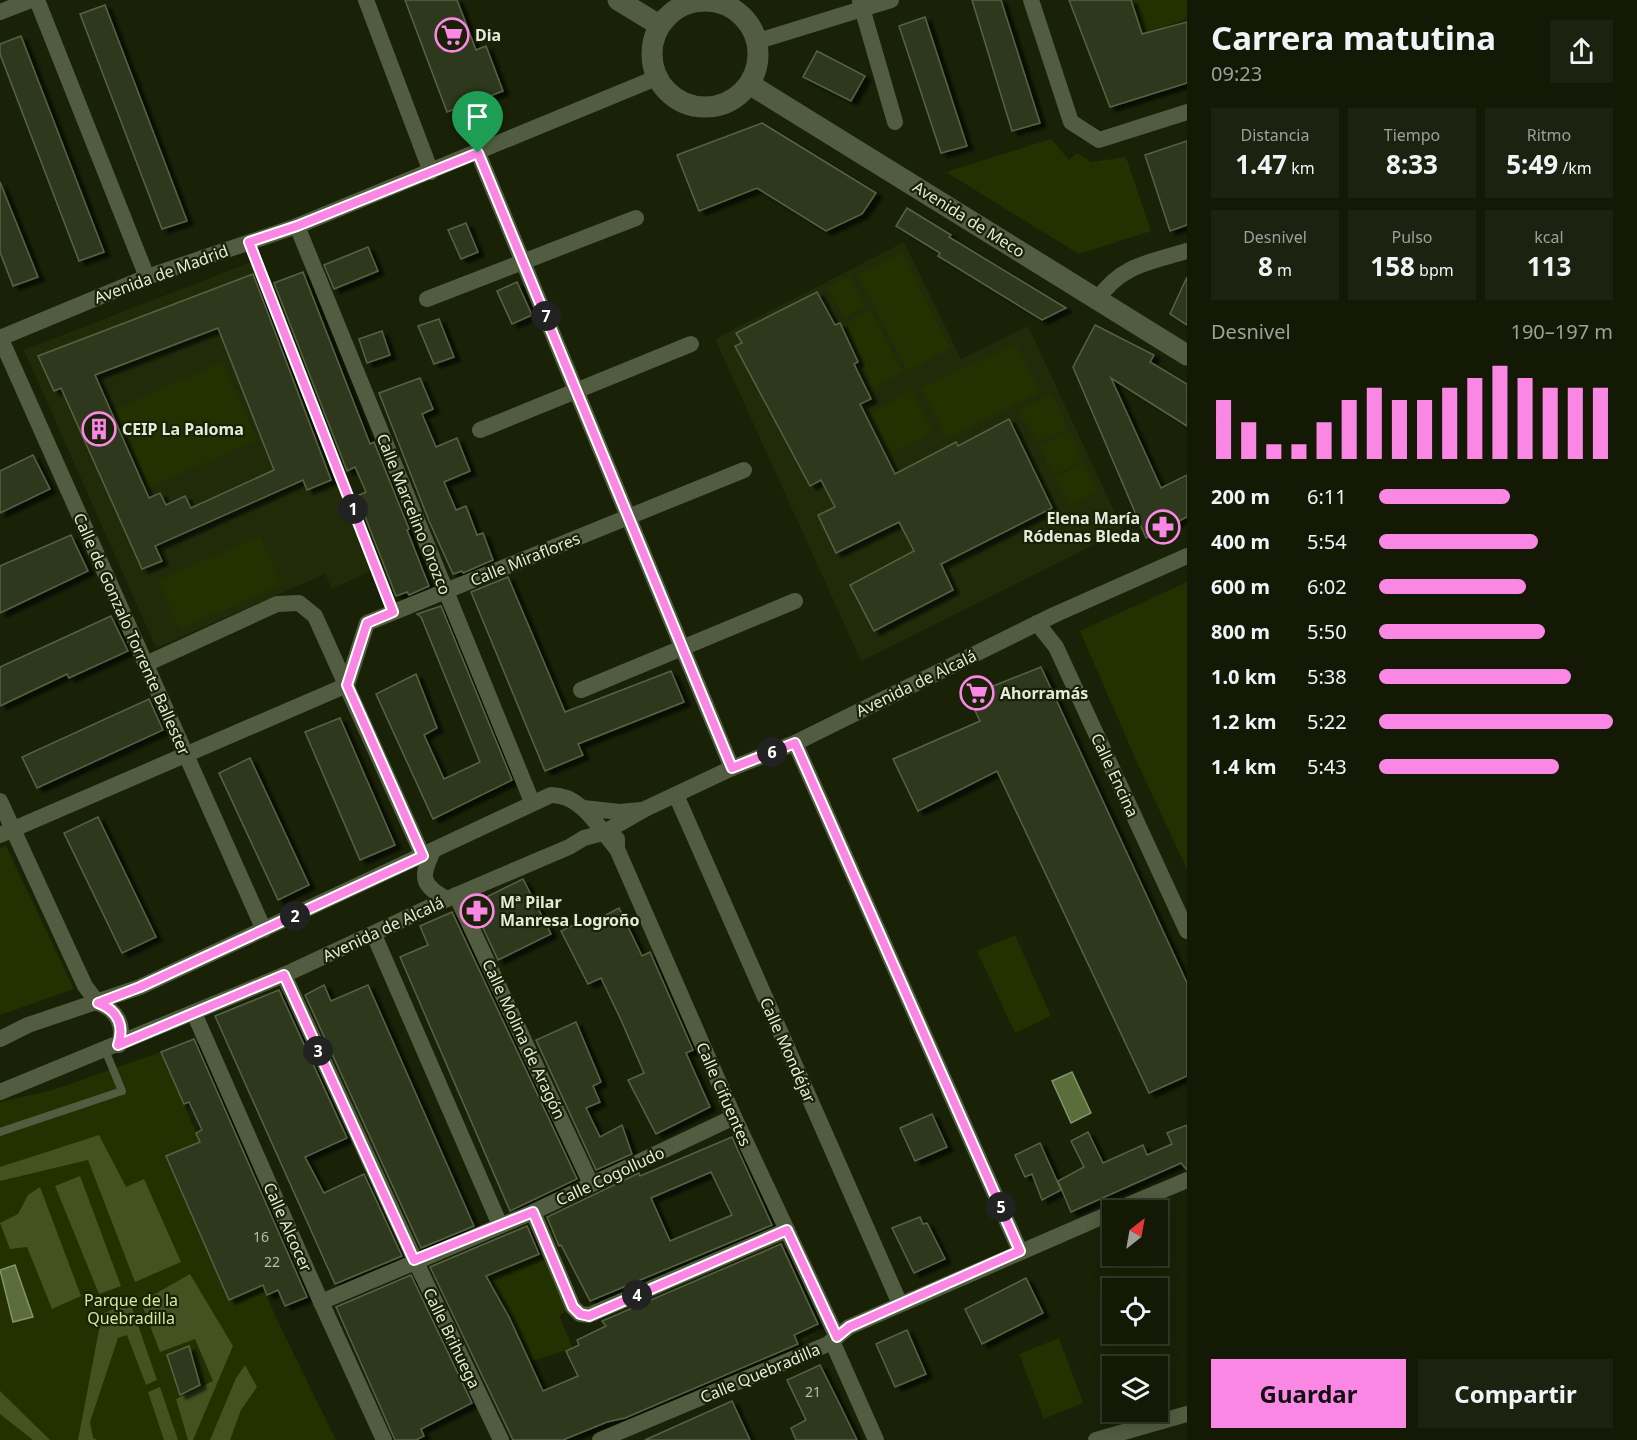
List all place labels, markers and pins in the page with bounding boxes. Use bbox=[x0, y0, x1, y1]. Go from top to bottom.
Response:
supermarket icon: Dia bbox=[434, 17, 470, 53]
place label: Dia bbox=[475, 24, 501, 46]
pin bbox=[452, 91, 503, 153]
pin: 7 bbox=[531, 301, 561, 331]
building icon: CEIP La Paloma bbox=[81, 411, 117, 447]
place label: CEIP La Paloma bbox=[122, 418, 244, 440]
pin: 1 bbox=[338, 494, 368, 524]
place label: Elena María Ródenas Bleda bbox=[1023, 507, 1140, 547]
pharmacy icon: Elena María Ródenas Bleda bbox=[1145, 509, 1181, 545]
supermarket icon: Ahorramás bbox=[959, 675, 995, 711]
place label: Ahorramás bbox=[1000, 682, 1088, 704]
pin: 6 bbox=[757, 737, 787, 767]
place label: Mª Pilar Manresa Logroño bbox=[500, 891, 640, 931]
pharmacy icon: Mª Pilar Manresa Logroño bbox=[459, 893, 495, 929]
pin: 2 bbox=[280, 901, 310, 931]
pin: 3 bbox=[303, 1036, 333, 1066]
pin: 5 bbox=[986, 1192, 1016, 1222]
pin: 4 bbox=[622, 1280, 652, 1310]

